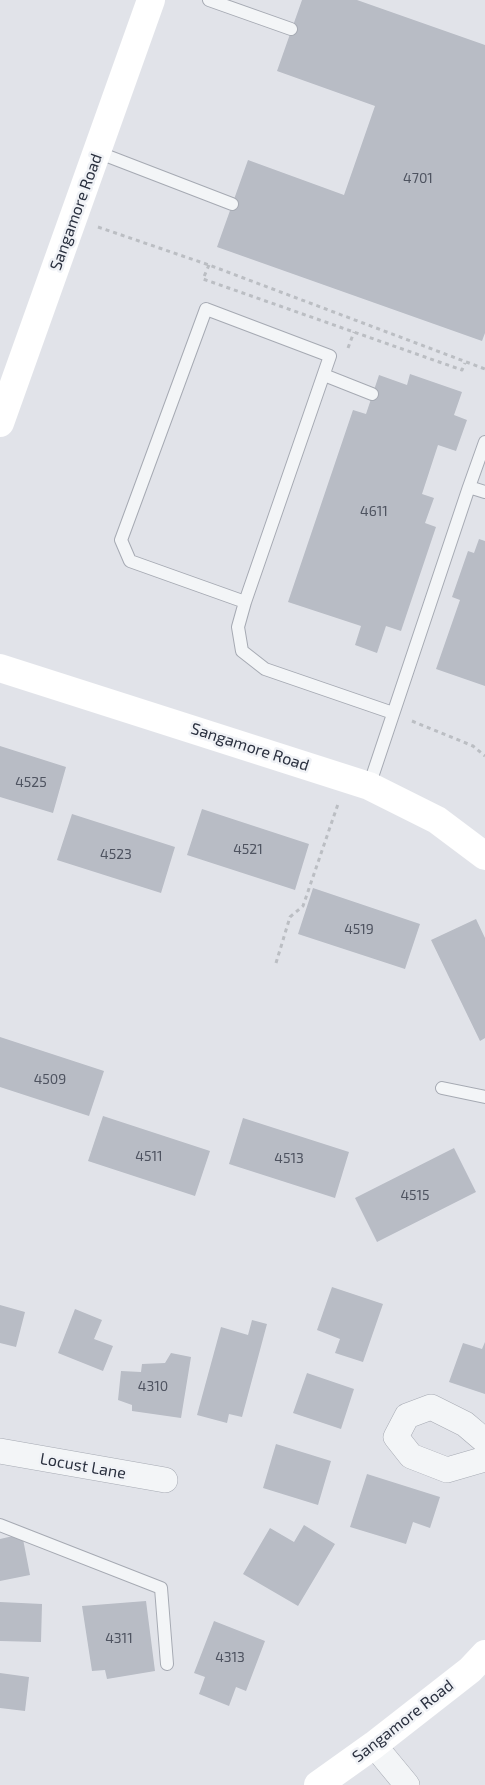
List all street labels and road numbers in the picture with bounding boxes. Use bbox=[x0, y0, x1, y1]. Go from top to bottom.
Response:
street label: Sangamore Road bbox=[46, 151, 106, 273]
street label: Sangamore Road bbox=[189, 719, 311, 775]
street label: Locust Lane bbox=[39, 1449, 127, 1483]
street label: Sangamore Road bbox=[349, 1676, 457, 1766]

